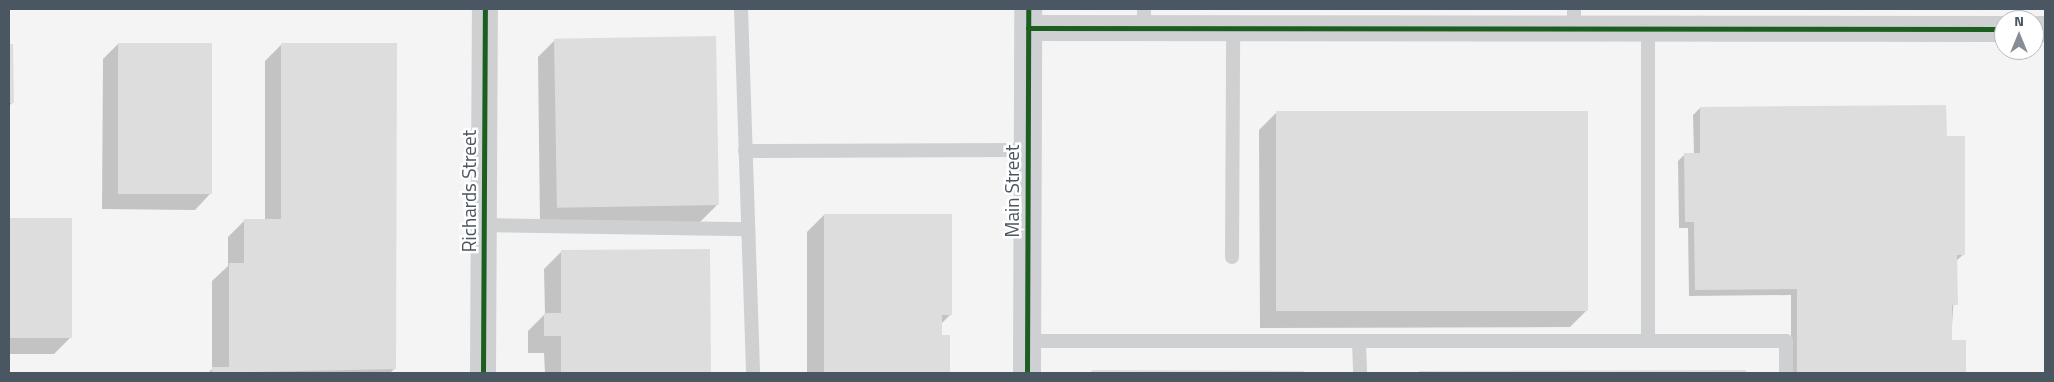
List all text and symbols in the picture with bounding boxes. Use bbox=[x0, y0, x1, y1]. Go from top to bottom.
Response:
north arrow bbox=[1994, 10, 2044, 60]
text: N bbox=[2014, 10, 2024, 31]
street label: Richards Street bbox=[458, 130, 480, 252]
street label: Main Street bbox=[1001, 144, 1023, 238]

